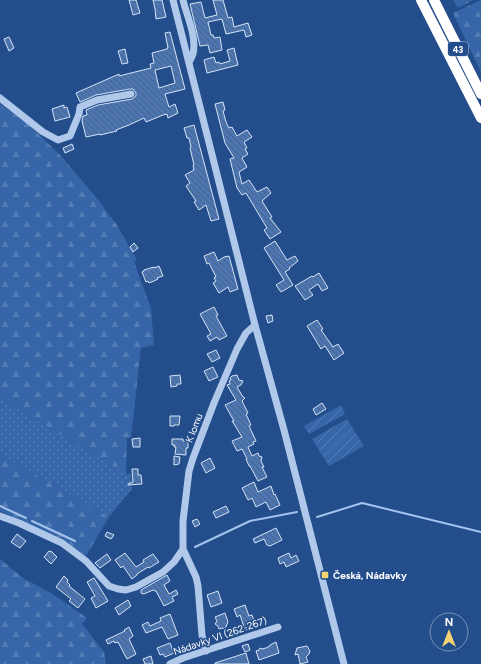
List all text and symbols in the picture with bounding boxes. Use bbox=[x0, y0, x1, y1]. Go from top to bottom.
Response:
road number: 43 bbox=[448, 42, 468, 56]
street label: K lomu bbox=[182, 411, 206, 445]
place label: Česká, Nádavky bbox=[333, 569, 407, 582]
marker: Česká, Nádavky bbox=[320, 570, 330, 580]
north arrow bbox=[429, 612, 469, 652]
street label: Nádavky VI (262-267) bbox=[171, 614, 269, 658]
text: N bbox=[445, 616, 453, 629]

